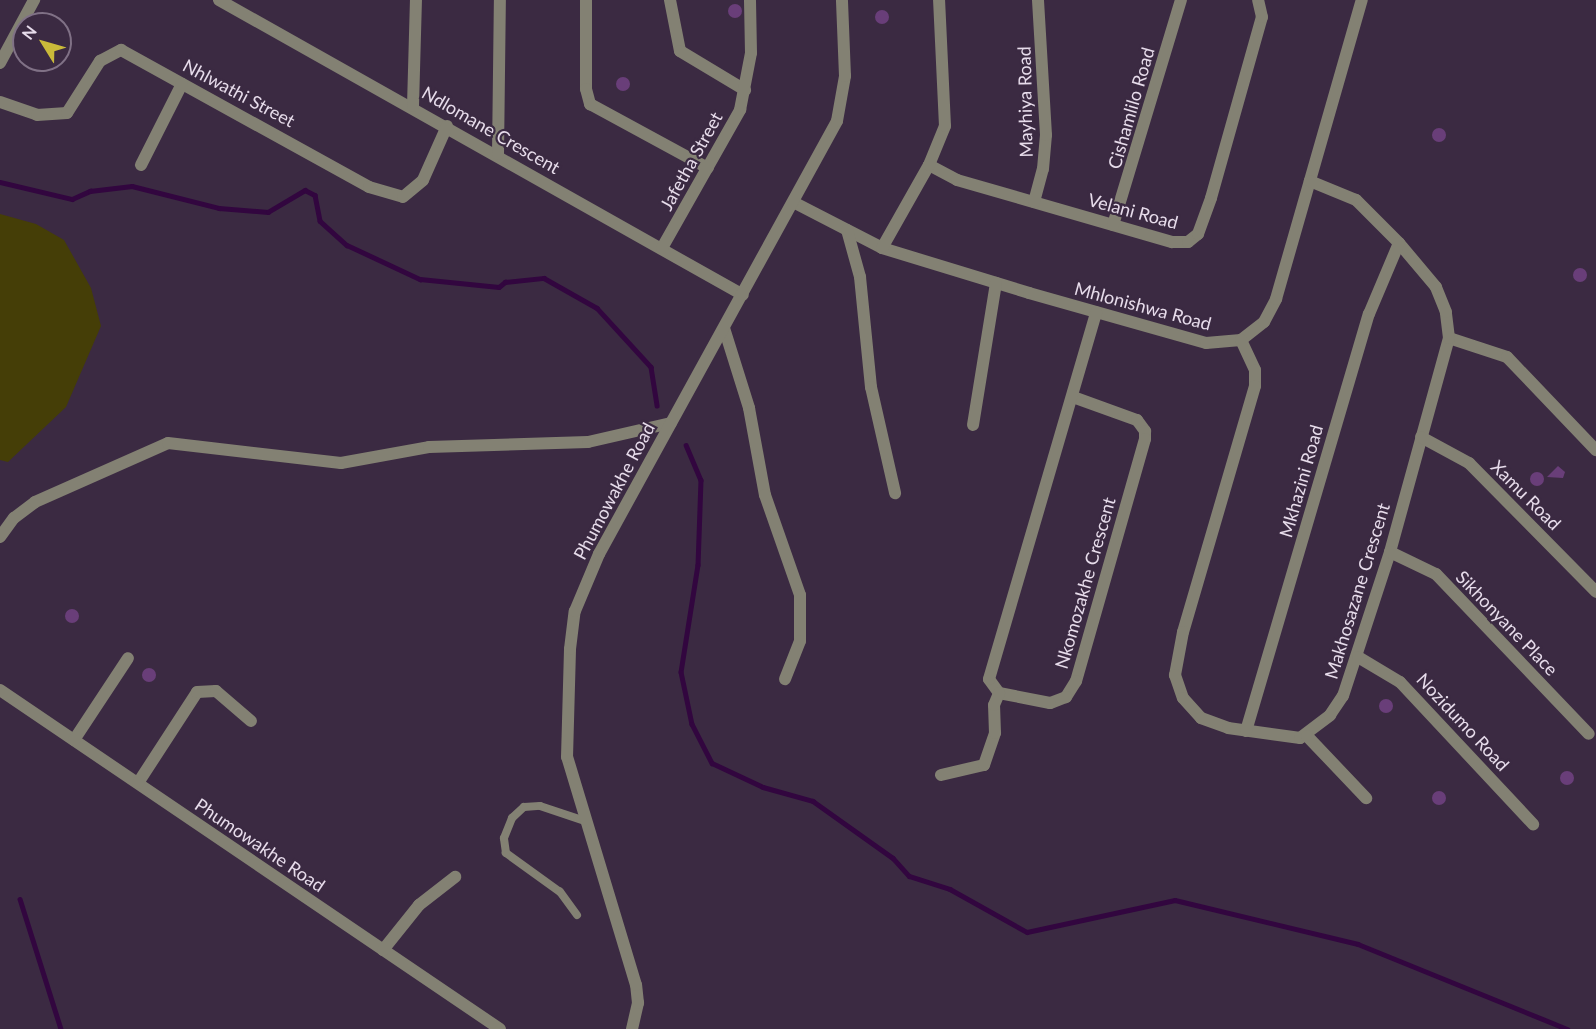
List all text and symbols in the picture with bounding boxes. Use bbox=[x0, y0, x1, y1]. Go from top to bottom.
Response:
north arrow bbox=[12, 12, 72, 72]
text: N bbox=[18, 21, 40, 43]
street label: Cishamlilo Road bbox=[1103, 45, 1159, 171]
street label: Mayhiya Road bbox=[1013, 46, 1037, 158]
street label: Nhlwathi Street bbox=[179, 54, 299, 132]
street label: Ndlomane Crescent bbox=[418, 82, 564, 178]
street label: Jafetha Street bbox=[655, 108, 727, 214]
street label: Velani Road bbox=[1086, 189, 1180, 233]
street label: Mhlonishwa Road bbox=[1072, 277, 1214, 335]
street label: Phumowakhe Road bbox=[569, 419, 659, 563]
street label: Mkhazini Road bbox=[1275, 422, 1327, 540]
street label: Xamu Road bbox=[1487, 456, 1565, 534]
street label: Nkomozakhe Crescent bbox=[1050, 495, 1120, 671]
street label: Makhosazane Crescent bbox=[1320, 501, 1394, 681]
street label: Sikhonyane Place bbox=[1452, 566, 1562, 680]
street label: Nozidumo Road bbox=[1412, 669, 1514, 775]
street label: Phumowakhe Road bbox=[191, 794, 329, 896]

